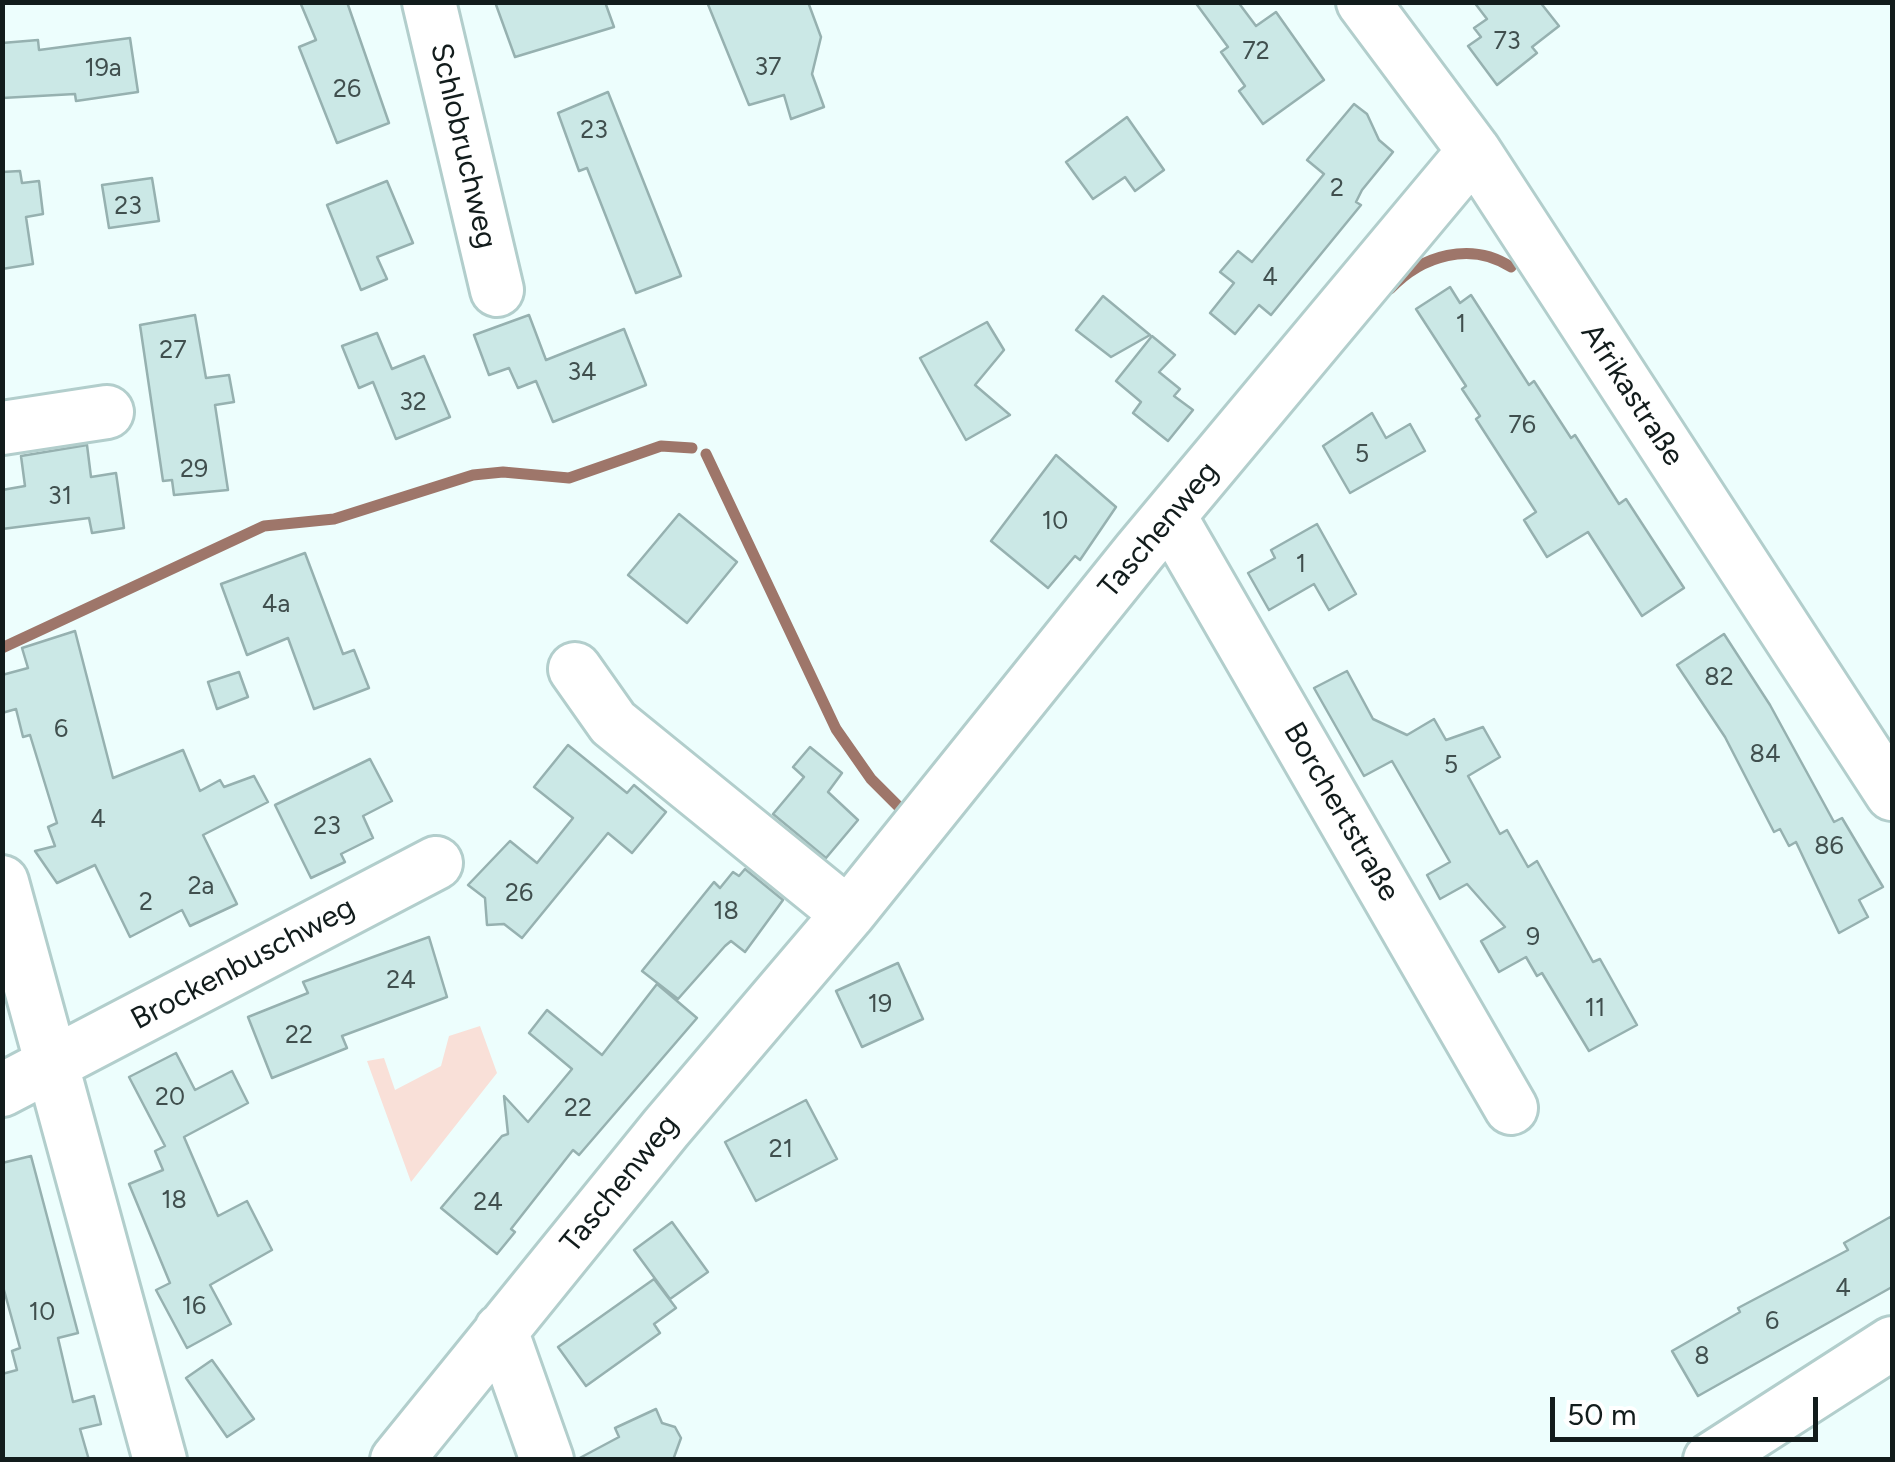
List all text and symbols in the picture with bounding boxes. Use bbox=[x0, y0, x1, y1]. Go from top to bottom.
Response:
house number: 73 bbox=[1493, 27, 1521, 57]
house number: 72 bbox=[1242, 37, 1270, 67]
street label: Schlobruchweg bbox=[422, 40, 504, 252]
house number: 37 bbox=[754, 53, 782, 83]
house number: 19a bbox=[84, 54, 122, 84]
house number: 26 bbox=[333, 75, 361, 105]
house number: 23 bbox=[580, 116, 608, 146]
house number: 2 bbox=[1330, 174, 1344, 204]
house number: 23 bbox=[114, 192, 142, 222]
house number: 4 bbox=[1262, 263, 1278, 293]
house number: 1 bbox=[1456, 310, 1466, 340]
street label: Afrikastraße bbox=[1573, 317, 1691, 473]
house number: 27 bbox=[159, 336, 187, 366]
house number: 34 bbox=[567, 358, 597, 388]
house number: 32 bbox=[399, 388, 427, 418]
house number: 76 bbox=[1508, 411, 1536, 441]
house number: 5 bbox=[1355, 440, 1369, 470]
street label: Taschenweg bbox=[1092, 454, 1226, 606]
house number: 29 bbox=[180, 455, 208, 485]
house number: 31 bbox=[48, 482, 72, 512]
house number: 10 bbox=[1042, 507, 1068, 537]
house number: 1 bbox=[1296, 550, 1306, 580]
house number: 4a bbox=[262, 590, 290, 620]
house number: 82 bbox=[1704, 663, 1734, 693]
house number: 6 bbox=[54, 715, 68, 745]
street label: Borchertstraße bbox=[1275, 716, 1407, 908]
house number: 84 bbox=[1750, 740, 1780, 770]
house number: 5 bbox=[1444, 751, 1458, 781]
house number: 4 bbox=[90, 805, 106, 835]
house number: 23 bbox=[313, 812, 341, 842]
house number: 86 bbox=[1814, 832, 1844, 862]
house number: 2a bbox=[188, 872, 214, 902]
house number: 26 bbox=[505, 879, 533, 909]
house number: 2 bbox=[139, 888, 153, 918]
street label: Brockenbuschweg bbox=[125, 890, 361, 1038]
house number: 18 bbox=[713, 897, 739, 927]
house number: 9 bbox=[1526, 923, 1540, 953]
house number: 24 bbox=[386, 966, 416, 996]
house number: 19 bbox=[868, 990, 892, 1020]
house number: 11 bbox=[1585, 994, 1605, 1024]
house number: 22 bbox=[285, 1021, 313, 1051]
house number: 20 bbox=[155, 1083, 185, 1113]
house number: 22 bbox=[564, 1094, 592, 1124]
street label: Taschenweg bbox=[553, 1108, 687, 1260]
house number: 21 bbox=[769, 1135, 793, 1165]
house number: 18 bbox=[161, 1186, 187, 1216]
house number: 24 bbox=[473, 1188, 503, 1218]
house number: 4 bbox=[1835, 1274, 1851, 1304]
house number: 16 bbox=[182, 1292, 206, 1322]
house number: 10 bbox=[29, 1298, 55, 1328]
house number: 6 bbox=[1765, 1307, 1779, 1337]
house number: 8 bbox=[1694, 1342, 1710, 1372]
scale bar bbox=[1555, 1377, 1822, 1439]
text: 50 m bbox=[1567, 1396, 1636, 1433]

